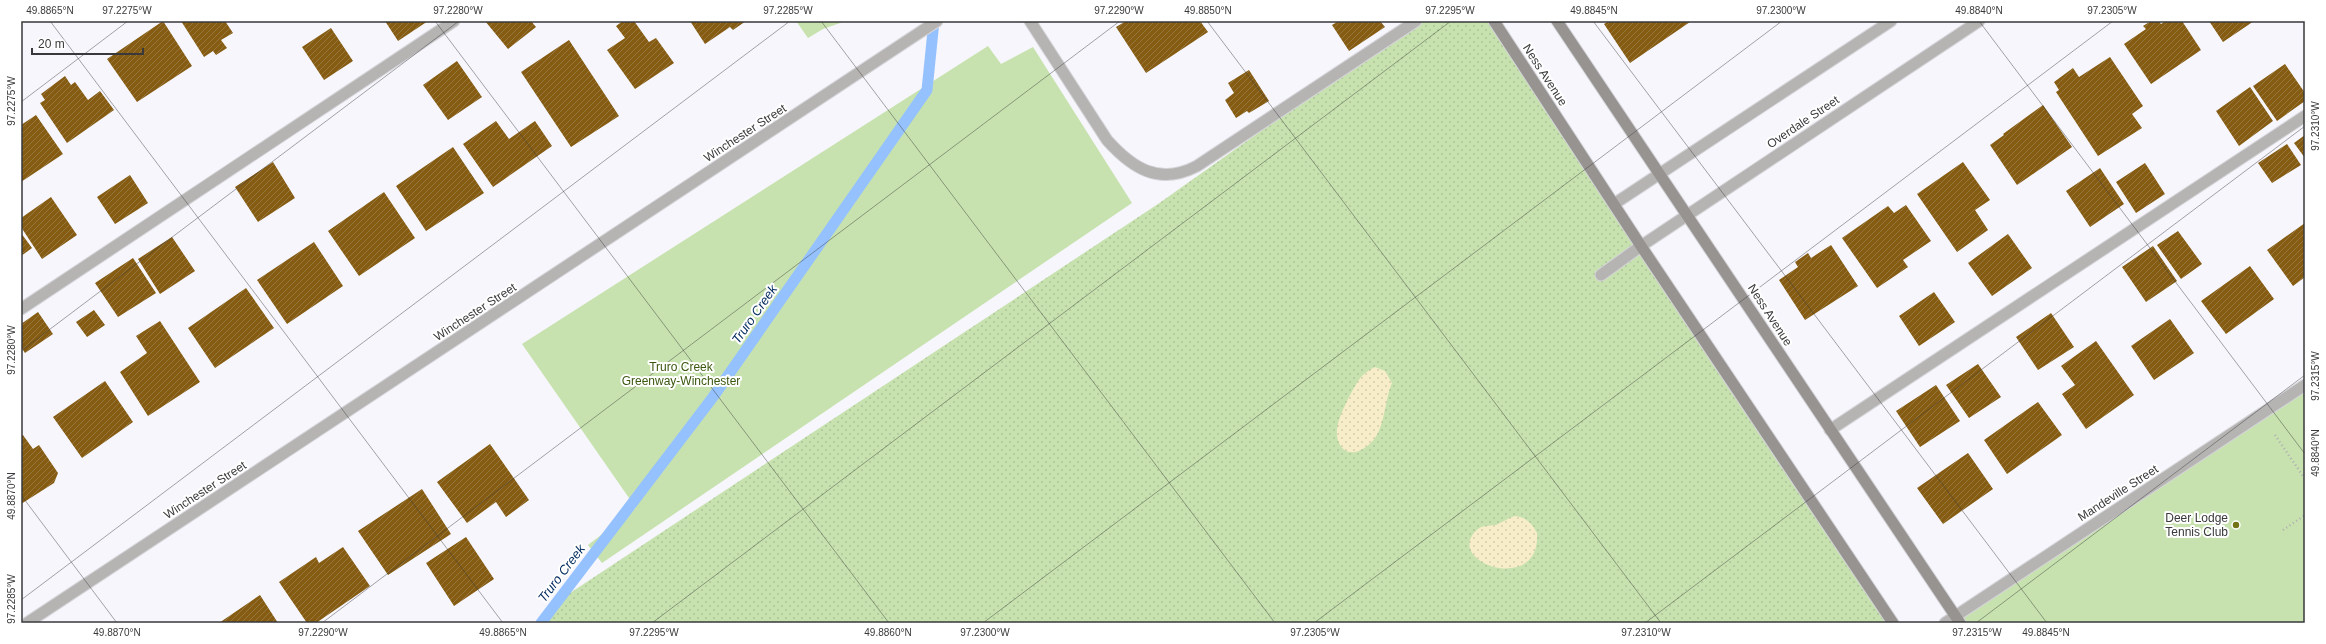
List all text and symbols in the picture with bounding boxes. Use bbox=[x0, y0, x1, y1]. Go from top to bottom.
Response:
text: 49.8865°N bbox=[26, 5, 74, 16]
text: 97.2275°W bbox=[102, 5, 152, 16]
text: 97.2280°W bbox=[433, 5, 483, 16]
text: 97.2285°W bbox=[763, 5, 813, 16]
text: 97.2290°W bbox=[1094, 5, 1144, 16]
text: 49.8850°N bbox=[1184, 5, 1232, 16]
text: 97.2295°W bbox=[1425, 5, 1475, 16]
text: 49.8845°N bbox=[1570, 5, 1618, 16]
text: 97.2300°W bbox=[1756, 5, 1806, 16]
text: 49.8840°N bbox=[1955, 5, 2003, 16]
text: 97.2305°W bbox=[2087, 5, 2137, 16]
scale bar bbox=[32, 30, 143, 56]
text: 20 m bbox=[38, 37, 65, 51]
street label: Ness Avenue bbox=[1520, 42, 1570, 109]
text: 97.2275°W bbox=[6, 76, 17, 126]
street label: Overdale Street bbox=[1764, 92, 1842, 151]
street label: Winchester Street bbox=[701, 101, 789, 165]
text: 97.2310°W bbox=[2310, 101, 2321, 151]
street label: Winchester Street bbox=[431, 280, 519, 344]
water label: Truro Creek bbox=[729, 281, 781, 347]
street label: Ness Avenue bbox=[1745, 282, 1795, 349]
text: 97.2280°W bbox=[6, 325, 17, 375]
text: 97.2315°W bbox=[2310, 351, 2321, 401]
park label: Truro Creek Greenway-Winchester bbox=[622, 360, 740, 388]
text: 49.8840°N bbox=[2310, 429, 2321, 477]
street label: Winchester Street bbox=[161, 458, 249, 522]
street label: Mandeville Street bbox=[2075, 462, 2161, 524]
text: 49.8870°N bbox=[6, 472, 17, 520]
place label: Deer Lodge Tennis Club bbox=[2165, 511, 2228, 539]
marker: Deer Lodge Tennis Club bbox=[2231, 520, 2241, 530]
water label: Truro Creek bbox=[535, 540, 589, 605]
text: 97.2285°W bbox=[6, 574, 17, 624]
text: 49.8870°N bbox=[93, 627, 141, 638]
text: 97.2290°W bbox=[298, 627, 348, 638]
text: 49.8865°N bbox=[479, 627, 527, 638]
text: 97.2295°W bbox=[629, 627, 679, 638]
text: 49.8860°N bbox=[864, 627, 912, 638]
text: 97.2300°W bbox=[960, 627, 1010, 638]
text: 97.2305°W bbox=[1290, 627, 1340, 638]
text: 97.2310°W bbox=[1621, 627, 1671, 638]
text: 97.2315°W bbox=[1952, 627, 2002, 638]
text: 49.8845°N bbox=[2022, 627, 2070, 638]

